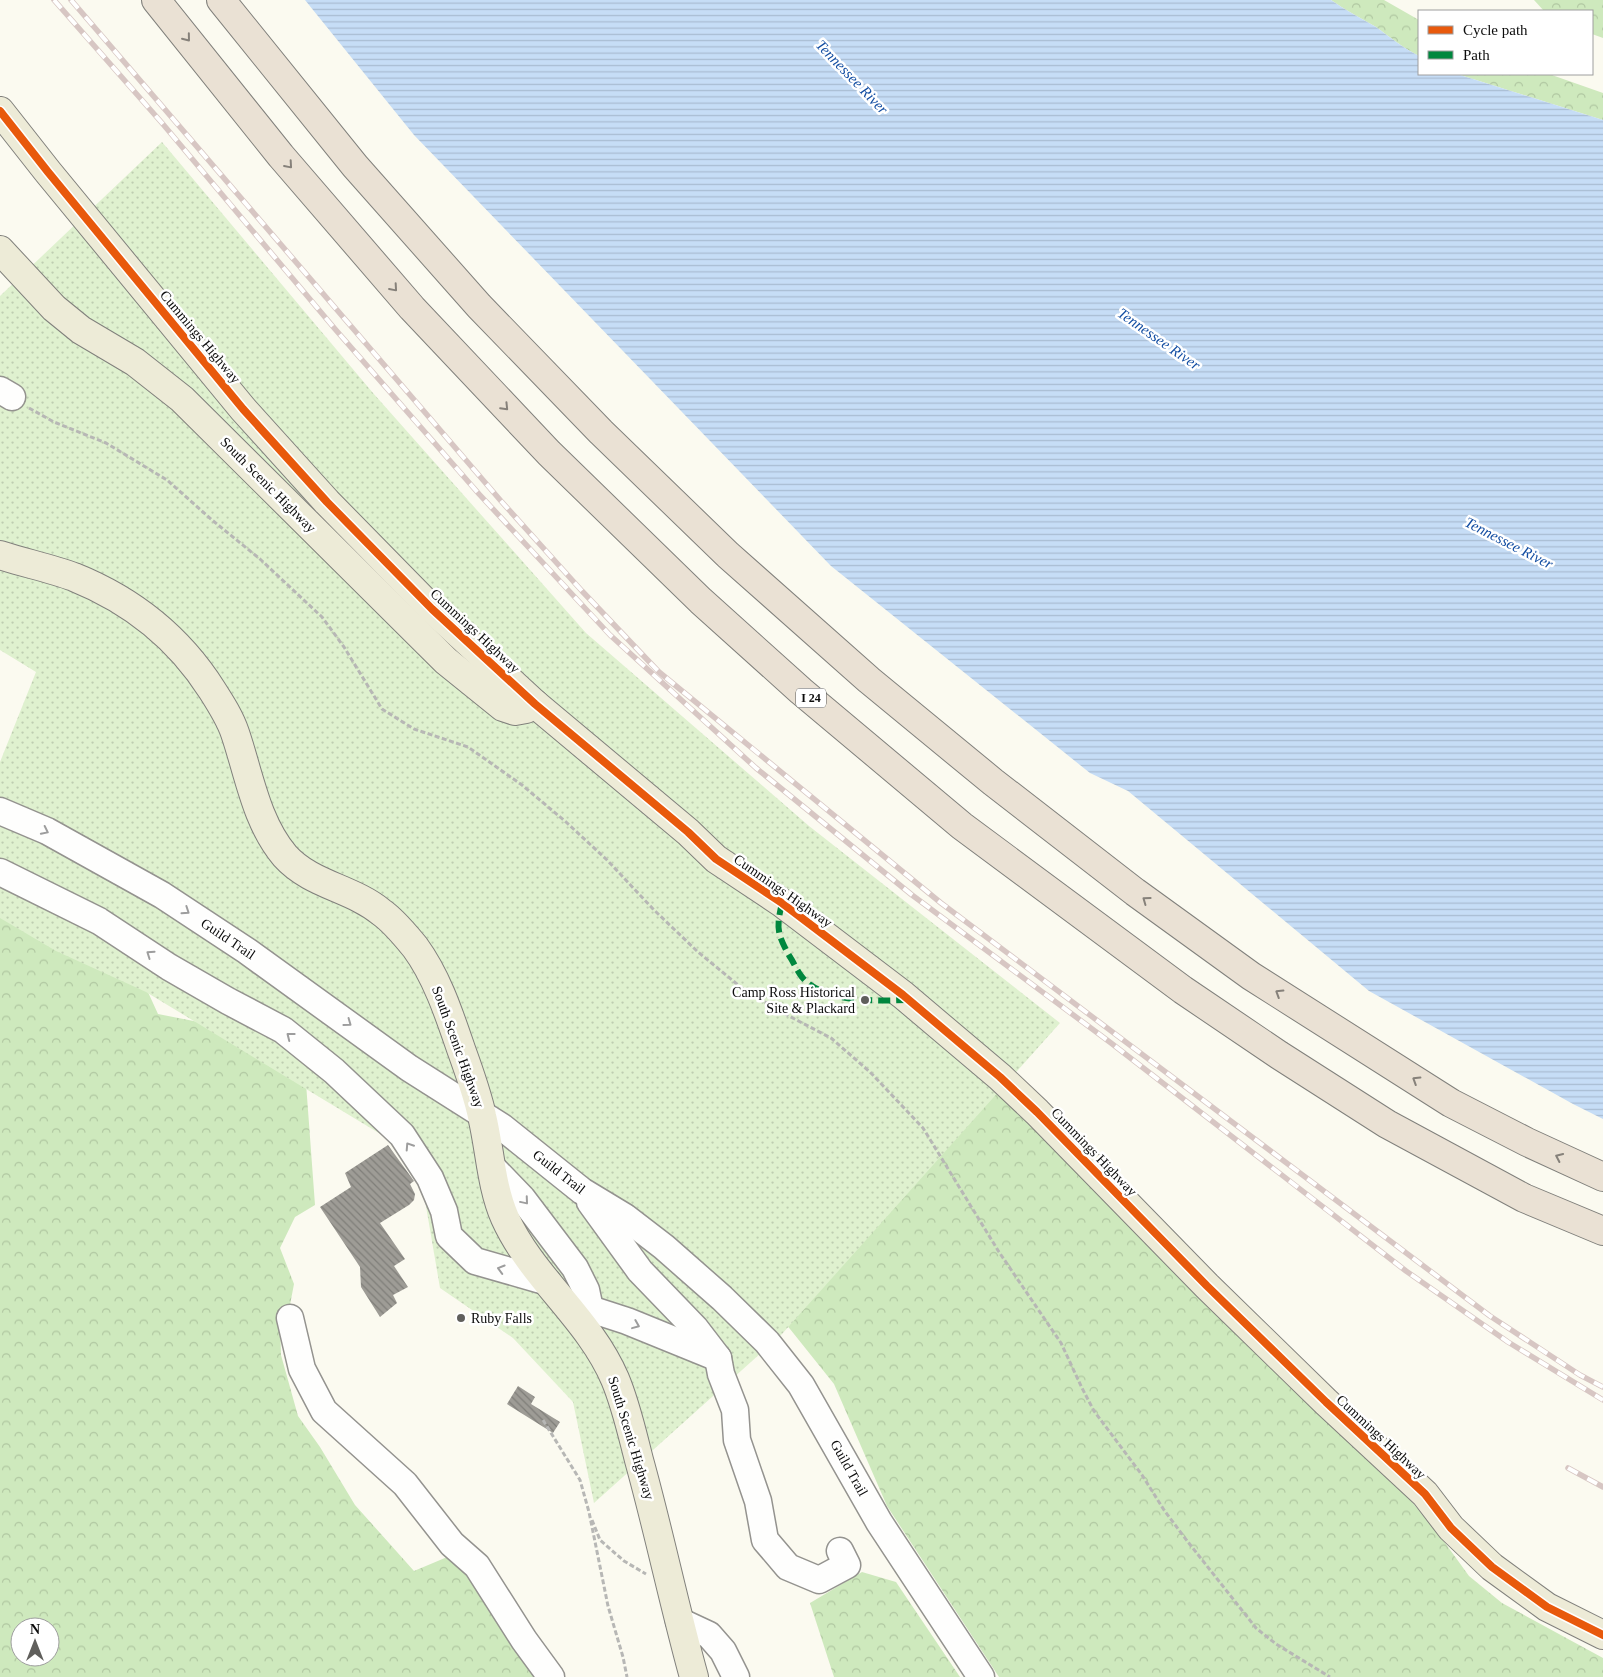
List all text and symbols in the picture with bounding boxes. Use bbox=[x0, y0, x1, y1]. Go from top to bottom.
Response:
legend bbox=[1418, 10, 1593, 75]
text: Cycle path bbox=[1463, 22, 1528, 38]
one-way arrow bbox=[181, 32, 189, 41]
water label: Tennessee River bbox=[813, 37, 891, 117]
text: Path bbox=[1463, 47, 1490, 63]
one-way arrow bbox=[283, 159, 292, 168]
one-way arrow bbox=[389, 282, 397, 291]
street label: Cummings Highway bbox=[157, 288, 243, 386]
water label: Tennessee River bbox=[1115, 305, 1203, 373]
one-way arrow bbox=[499, 401, 508, 410]
street label: South Scenic Highway bbox=[217, 434, 319, 536]
water label: Tennessee River bbox=[1462, 514, 1556, 572]
street label: Cummings Highway bbox=[427, 586, 523, 676]
road number: I 24 bbox=[796, 688, 826, 708]
one-way arrow bbox=[40, 824, 49, 835]
street label: Cummings Highway bbox=[731, 852, 835, 930]
one-way arrow bbox=[1143, 897, 1152, 905]
one-way arrow bbox=[180, 905, 190, 914]
street label: Guild Trail bbox=[198, 915, 258, 963]
one-way arrow bbox=[146, 951, 156, 960]
street label: South Scenic Highway bbox=[429, 984, 487, 1110]
place label: Camp Ross Historical Site & Plackard bbox=[732, 985, 855, 1016]
one-way arrow bbox=[1275, 990, 1284, 999]
marker: Camp Ross Historical Site & Plackard bbox=[859, 994, 871, 1006]
one-way arrow bbox=[342, 1018, 351, 1026]
one-way arrow bbox=[286, 1033, 296, 1042]
one-way arrow bbox=[1412, 1077, 1421, 1086]
street label: Cummings Highway bbox=[1048, 1105, 1140, 1199]
one-way arrow bbox=[406, 1142, 415, 1152]
street label: Guild Trail bbox=[530, 1147, 588, 1197]
one-way arrow bbox=[1555, 1153, 1564, 1163]
one-way arrow bbox=[519, 1195, 527, 1204]
one-way arrow bbox=[497, 1265, 505, 1275]
place label: Ruby Falls bbox=[471, 1311, 532, 1326]
marker: Ruby Falls bbox=[455, 1312, 467, 1324]
one-way arrow bbox=[631, 1319, 640, 1329]
street label: South Scenic Highway bbox=[605, 1374, 657, 1502]
street label: Cummings Highway bbox=[1333, 1392, 1429, 1482]
street label: Guild Trail bbox=[827, 1437, 871, 1499]
north arrow bbox=[10, 1617, 60, 1667]
text: N bbox=[30, 1622, 40, 1637]

